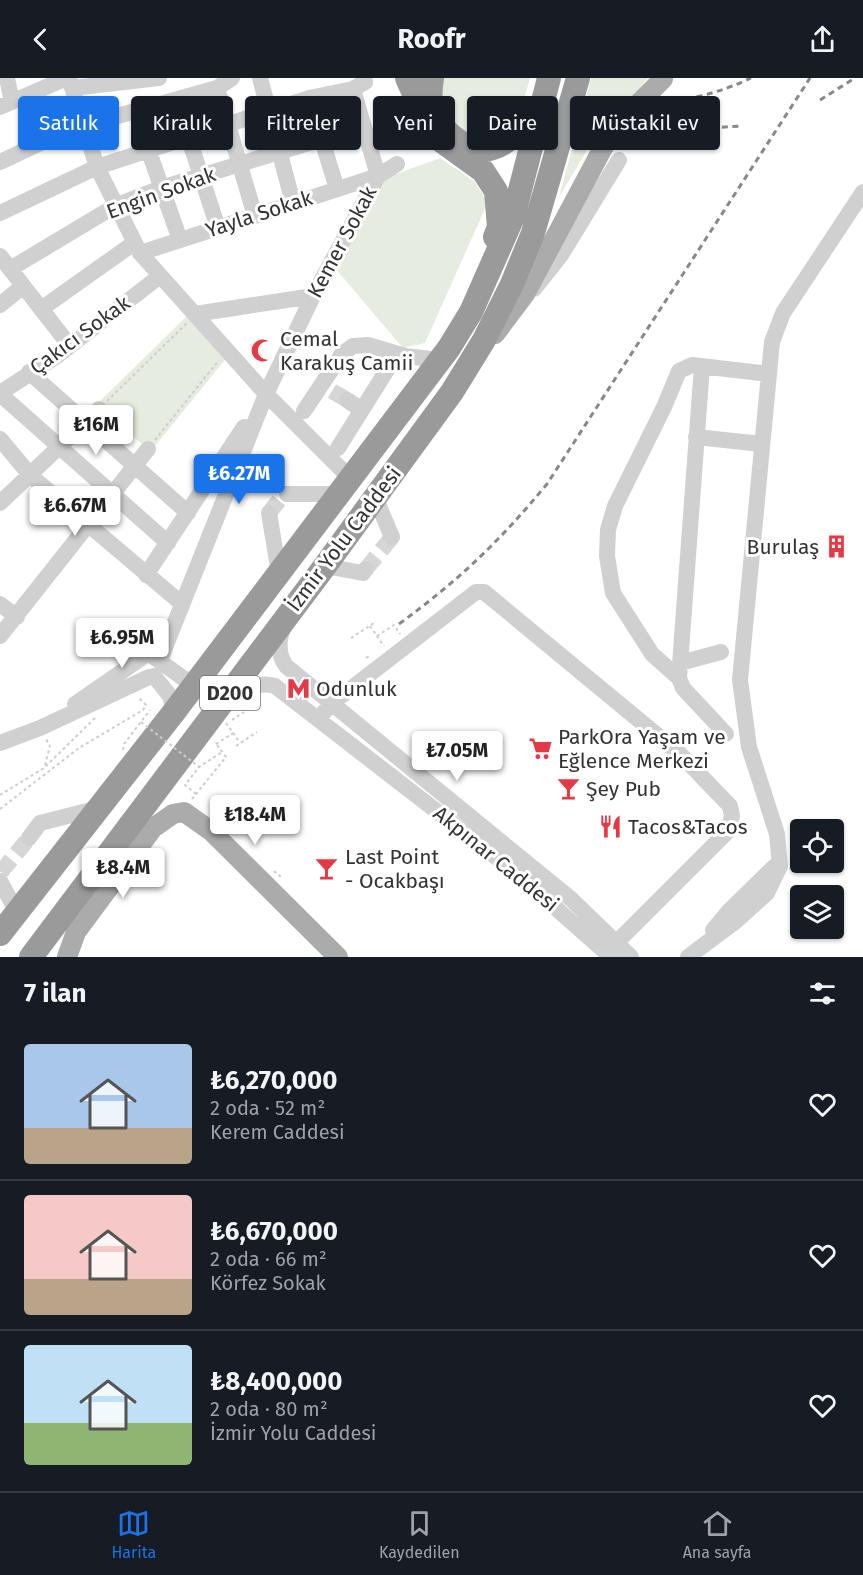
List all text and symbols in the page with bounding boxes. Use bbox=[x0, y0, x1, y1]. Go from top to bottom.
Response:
icon: back bbox=[24, 23, 57, 56]
text: Roofr bbox=[397, 23, 466, 55]
icon: share bbox=[806, 23, 839, 56]
chip: Satılık bbox=[18, 96, 119, 150]
chip: Kiralık bbox=[131, 96, 233, 150]
chip: Filtreler bbox=[245, 96, 361, 150]
chip: Yeni bbox=[373, 96, 455, 150]
chip: Daire bbox=[467, 96, 558, 150]
chip: Müstakil ev bbox=[570, 96, 720, 150]
street label: Engin Sokak bbox=[103, 161, 219, 225]
street label: Kemer Sokak bbox=[302, 181, 382, 302]
street label: Yayla Sokak bbox=[202, 184, 316, 243]
street label: Çakıcı Sokak bbox=[25, 290, 135, 380]
place label: Cemal Karakuş Camii bbox=[280, 326, 413, 376]
mosque icon: Cemal Karakuş Camii bbox=[249, 338, 275, 364]
pin: ₺16M bbox=[60, 405, 132, 456]
text: ₺16M bbox=[73, 412, 119, 436]
pin: ₺6.27M bbox=[190, 454, 288, 505]
text: ₺6.27M bbox=[208, 461, 270, 485]
street label: İzmir Yolu Caddesi bbox=[281, 461, 407, 617]
pin: ₺6.67M bbox=[26, 486, 124, 537]
text: ₺6.67M bbox=[43, 493, 107, 517]
place label: Burulaş bbox=[747, 534, 819, 560]
building icon: Burulaş bbox=[824, 534, 850, 560]
pin: ₺6.95M bbox=[73, 618, 171, 669]
text: ₺6.95M bbox=[90, 625, 154, 649]
road number: D200 bbox=[200, 676, 260, 710]
metro station icon: Odunluk bbox=[285, 676, 311, 702]
place label: Odunluk bbox=[316, 676, 397, 702]
place label: ParkOra Yaşam ve Eğlence Merkezi bbox=[558, 724, 726, 774]
pin: ₺7.05M bbox=[408, 731, 506, 782]
supermarket icon: ParkOra Yaşam ve Eğlence Merkezi bbox=[527, 736, 553, 762]
text: ₺7.05M bbox=[426, 738, 488, 762]
bar icon: Şey Pub bbox=[555, 776, 581, 802]
place label: Şey Pub bbox=[586, 776, 661, 802]
pin: ₺18.4M bbox=[206, 795, 304, 846]
street label: Akpınar Caddesi bbox=[428, 800, 564, 918]
text: ₺18.4M bbox=[224, 802, 286, 826]
restaurant icon: Tacos&Tacos bbox=[597, 814, 623, 840]
place label: Tacos&Tacos bbox=[628, 814, 748, 840]
map controls bbox=[790, 819, 844, 939]
button: locate bbox=[790, 819, 844, 873]
place label: Last Point - Ocakbaşı bbox=[345, 844, 445, 894]
pin: ₺8.4M bbox=[81, 848, 165, 899]
text: ₺8.4M bbox=[96, 855, 150, 879]
bar icon: Last Point - Ocakbaşı bbox=[314, 856, 340, 882]
button: layers bbox=[790, 885, 844, 939]
icon: filters bbox=[806, 977, 839, 1010]
text: 7 ilan bbox=[24, 978, 87, 1009]
text: ₺6,270,000 bbox=[210, 1065, 337, 1096]
icon: home bbox=[72, 1068, 144, 1140]
icon: heart bbox=[806, 1088, 839, 1121]
text: 2 oda · 52 m² bbox=[210, 1096, 325, 1120]
text: Kerem Caddesi bbox=[210, 1120, 345, 1144]
text: ₺6,670,000 bbox=[210, 1216, 338, 1247]
icon: home bbox=[72, 1219, 144, 1291]
icon: heart bbox=[806, 1239, 839, 1272]
text: 2 oda · 66 m² bbox=[210, 1247, 327, 1271]
text: Körfez Sokak bbox=[210, 1271, 326, 1295]
text: ₺8,400,000 bbox=[210, 1366, 343, 1397]
icon: home bbox=[72, 1369, 144, 1441]
icon: heart bbox=[806, 1389, 839, 1422]
text: 2 oda · 80 m² bbox=[210, 1397, 328, 1421]
text: İzmir Yolu Caddesi bbox=[210, 1421, 376, 1445]
tab: Harita bbox=[111, 1507, 156, 1562]
tab: Kaydedilen bbox=[379, 1507, 460, 1562]
tab: Ana sayfa bbox=[683, 1507, 752, 1562]

